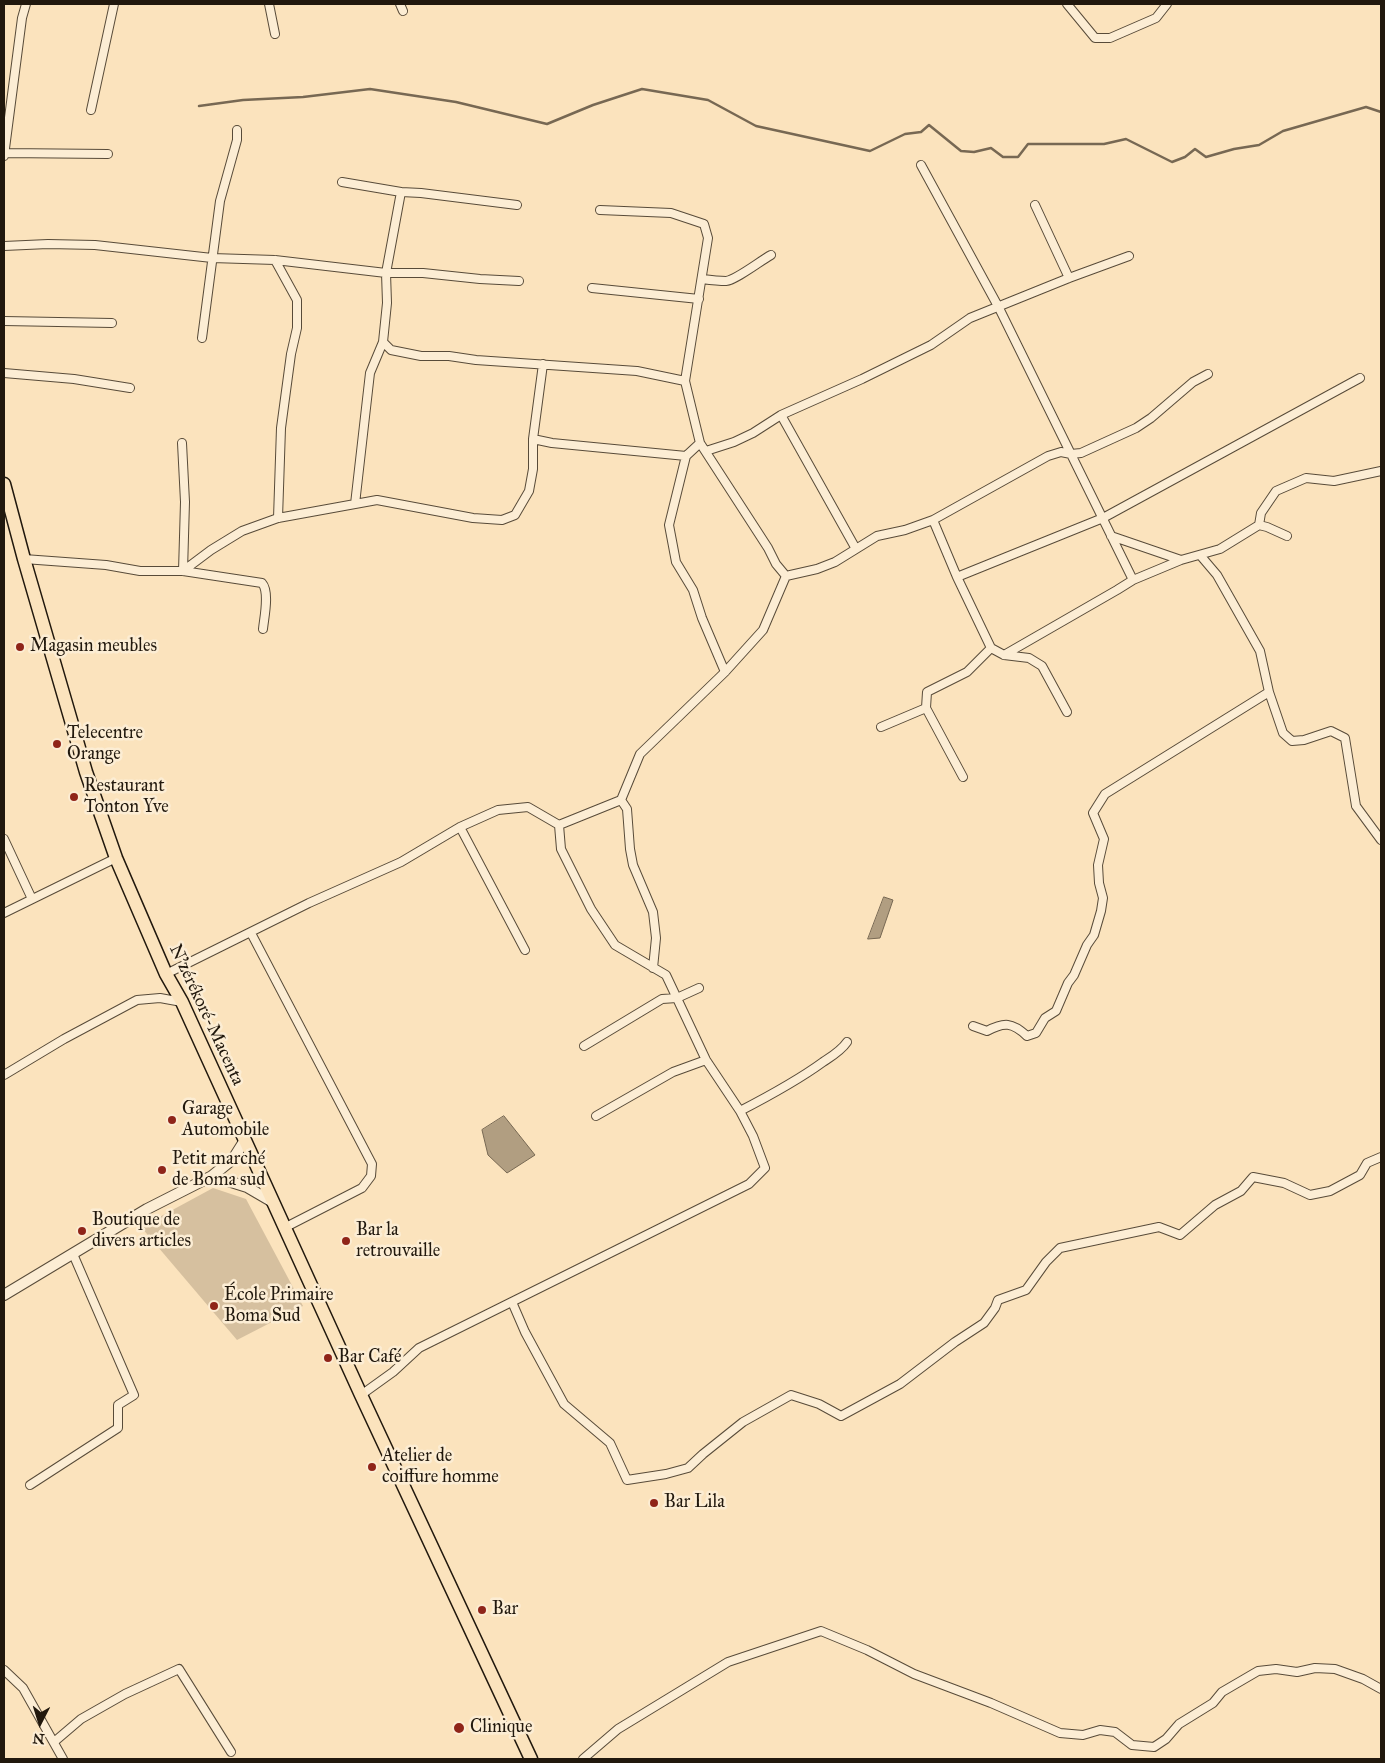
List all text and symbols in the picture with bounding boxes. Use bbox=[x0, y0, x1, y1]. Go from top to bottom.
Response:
place label: Magasin meubles bbox=[30, 636, 157, 658]
marker: Magasin meubles bbox=[14, 641, 26, 653]
place label: Telecentre Orange bbox=[67, 723, 143, 766]
marker: Telecentre Orange bbox=[51, 738, 63, 750]
place label: Restaurant Tonton Yve bbox=[84, 776, 169, 819]
marker: Restaurant Tonton Yve bbox=[68, 791, 80, 803]
street label: N'zérékoré-Macenta bbox=[164, 941, 248, 1089]
place label: Garage Automobile bbox=[182, 1099, 269, 1142]
marker: Garage Automobile bbox=[166, 1114, 178, 1126]
place label: Petit marché de Boma sud bbox=[172, 1149, 265, 1192]
marker: Petit marché de Boma sud bbox=[156, 1164, 168, 1176]
place label: Boutique de divers articles bbox=[92, 1210, 191, 1252]
place label: Bar la retrouvaille bbox=[356, 1220, 440, 1262]
marker: Boutique de divers articles bbox=[76, 1225, 88, 1237]
marker: Bar la retrouvaille bbox=[340, 1235, 352, 1247]
place label: École Primaire Boma Sud bbox=[224, 1285, 334, 1328]
marker: École Primaire Boma Sud bbox=[208, 1300, 220, 1312]
place label: Bar Café bbox=[338, 1347, 401, 1369]
marker: Bar Café bbox=[322, 1352, 334, 1364]
place label: Atelier de coiffure homme bbox=[382, 1446, 499, 1488]
marker: Atelier de coiffure homme bbox=[366, 1461, 378, 1473]
place label: Bar Lila bbox=[664, 1492, 725, 1514]
marker: Bar Lila bbox=[648, 1497, 660, 1509]
place label: Bar bbox=[492, 1599, 518, 1621]
marker: Bar bbox=[476, 1604, 488, 1616]
north arrow bbox=[15, 1698, 65, 1748]
place label: Clinique bbox=[470, 1717, 532, 1739]
marker: Clinique bbox=[452, 1721, 466, 1735]
text: N bbox=[32, 1729, 45, 1747]

